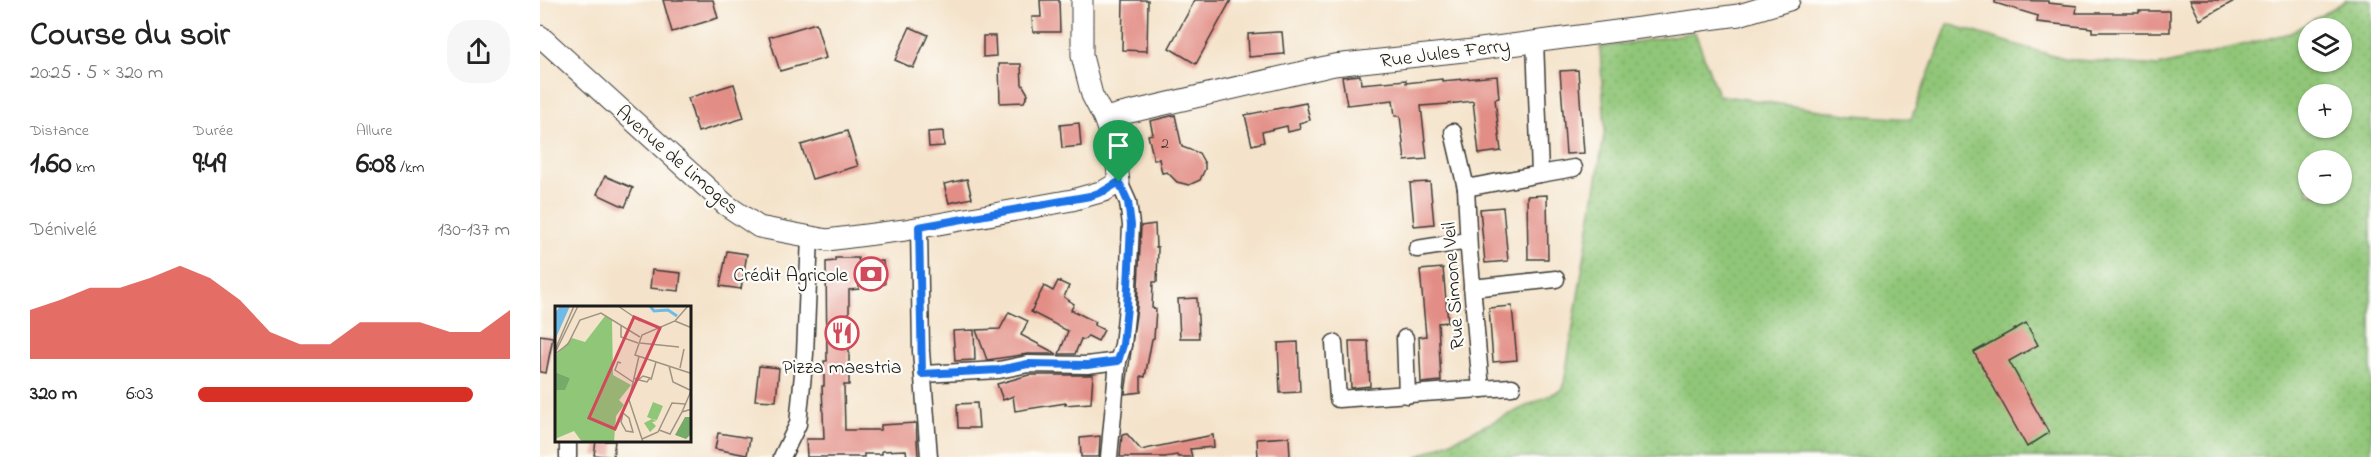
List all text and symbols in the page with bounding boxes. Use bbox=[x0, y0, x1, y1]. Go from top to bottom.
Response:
text: Course du soir bbox=[30, 12, 230, 60]
map controls bbox=[2298, 18, 2352, 204]
button: layers bbox=[2298, 18, 2352, 72]
button: share bbox=[447, 20, 510, 83]
street label: Rue Jules Ferry bbox=[1379, 32, 1512, 77]
text: 20:25 · 5 × 320 m bbox=[30, 59, 163, 88]
button: + bbox=[2298, 84, 2352, 138]
street label: Avenue de Limoges bbox=[608, 99, 744, 223]
text: Distance bbox=[30, 119, 89, 143]
text: Durée bbox=[193, 119, 233, 143]
text: Allure bbox=[356, 119, 392, 143]
pin bbox=[1093, 120, 1144, 182]
icon: arrive bbox=[1102, 129, 1135, 162]
house number: 2 bbox=[1161, 132, 1169, 156]
text: 1.60 bbox=[30, 143, 72, 187]
text: 9:49 bbox=[193, 143, 226, 187]
text: 6:08 bbox=[356, 143, 396, 187]
button: − bbox=[2298, 150, 2352, 204]
text: km bbox=[72, 156, 95, 180]
text: /km bbox=[396, 156, 424, 180]
text: Dénivelé bbox=[30, 216, 97, 245]
text: 130–137 m bbox=[438, 216, 510, 245]
street label: Rue Simone Veil bbox=[1436, 221, 1473, 351]
bank icon: Crédit Agricole bbox=[853, 256, 889, 292]
place label: Crédit Agricole bbox=[733, 262, 848, 292]
inset map bbox=[555, 306, 692, 442]
restaurant icon: Pizza maestria bbox=[824, 315, 860, 351]
place label: Pizza maestria bbox=[782, 354, 902, 383]
text: 320 m bbox=[30, 380, 77, 409]
text: 6:03 bbox=[126, 380, 153, 409]

